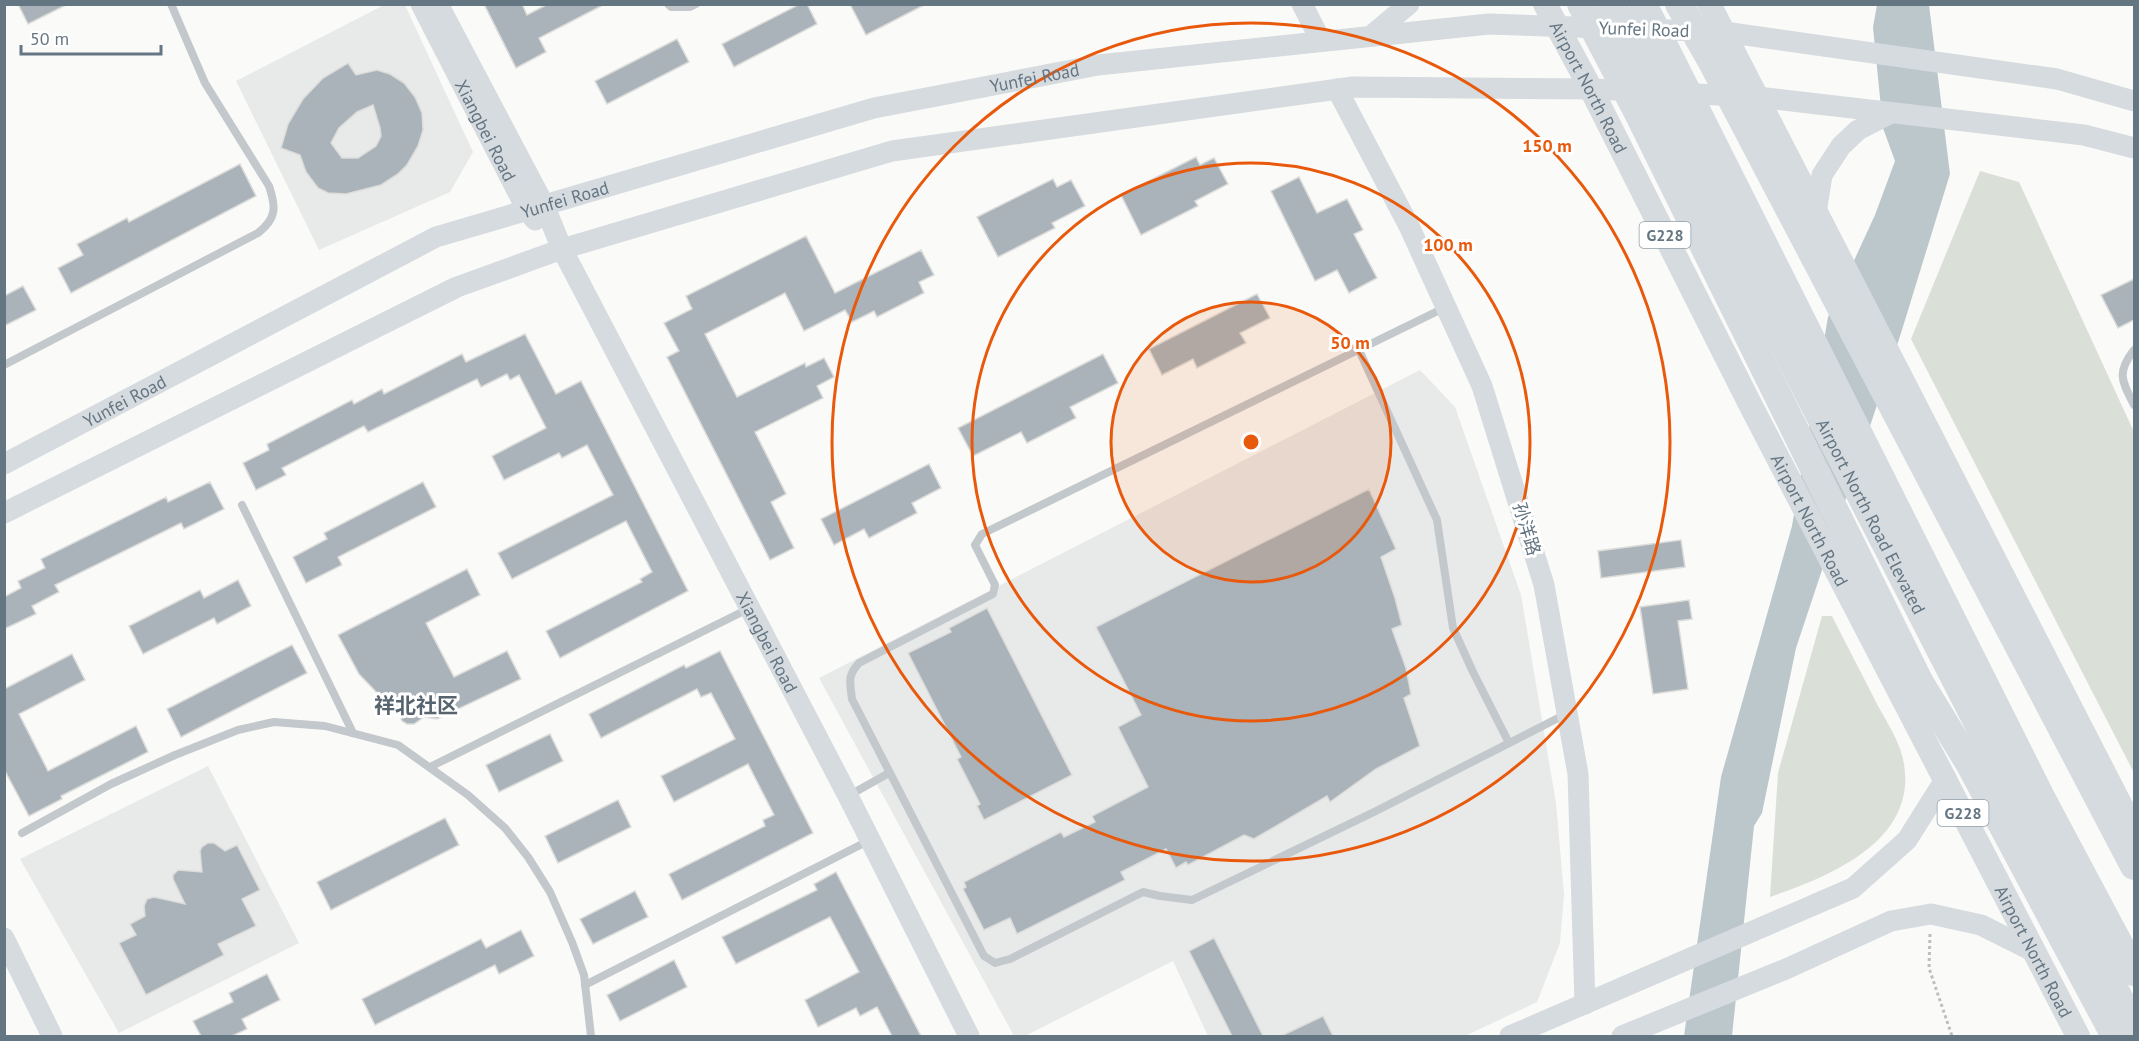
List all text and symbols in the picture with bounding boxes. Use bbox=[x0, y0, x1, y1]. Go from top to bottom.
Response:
street label: Yunfei Road bbox=[1598, 16, 1690, 42]
street label: Airport North Road bbox=[1545, 17, 1633, 157]
scale bar bbox=[21, 18, 160, 56]
text: 50 m bbox=[30, 27, 69, 50]
street label: Yunfei Road bbox=[988, 57, 1081, 97]
street label: Xiangbei Road bbox=[450, 76, 522, 185]
text: 150 m bbox=[1522, 134, 1572, 157]
street label: Yunfei Road bbox=[518, 175, 611, 223]
road number: G228 bbox=[1640, 222, 1690, 248]
text: 100 m bbox=[1423, 233, 1473, 256]
text: 50 m bbox=[1330, 331, 1370, 354]
street label: Yunfei Road bbox=[79, 369, 170, 432]
street label: Airport North Road Elevated bbox=[1812, 414, 1931, 618]
centre of rings bbox=[1241, 432, 1261, 452]
street label: Airport North Road bbox=[1766, 450, 1854, 590]
street label: 孙洋路 bbox=[1508, 500, 1546, 558]
street label: Xiangbei Road bbox=[731, 587, 803, 696]
district label: 祥北社区 bbox=[374, 692, 458, 719]
road number: G228 bbox=[1938, 800, 1988, 826]
street label: Airport North Road bbox=[1990, 881, 2078, 1021]

